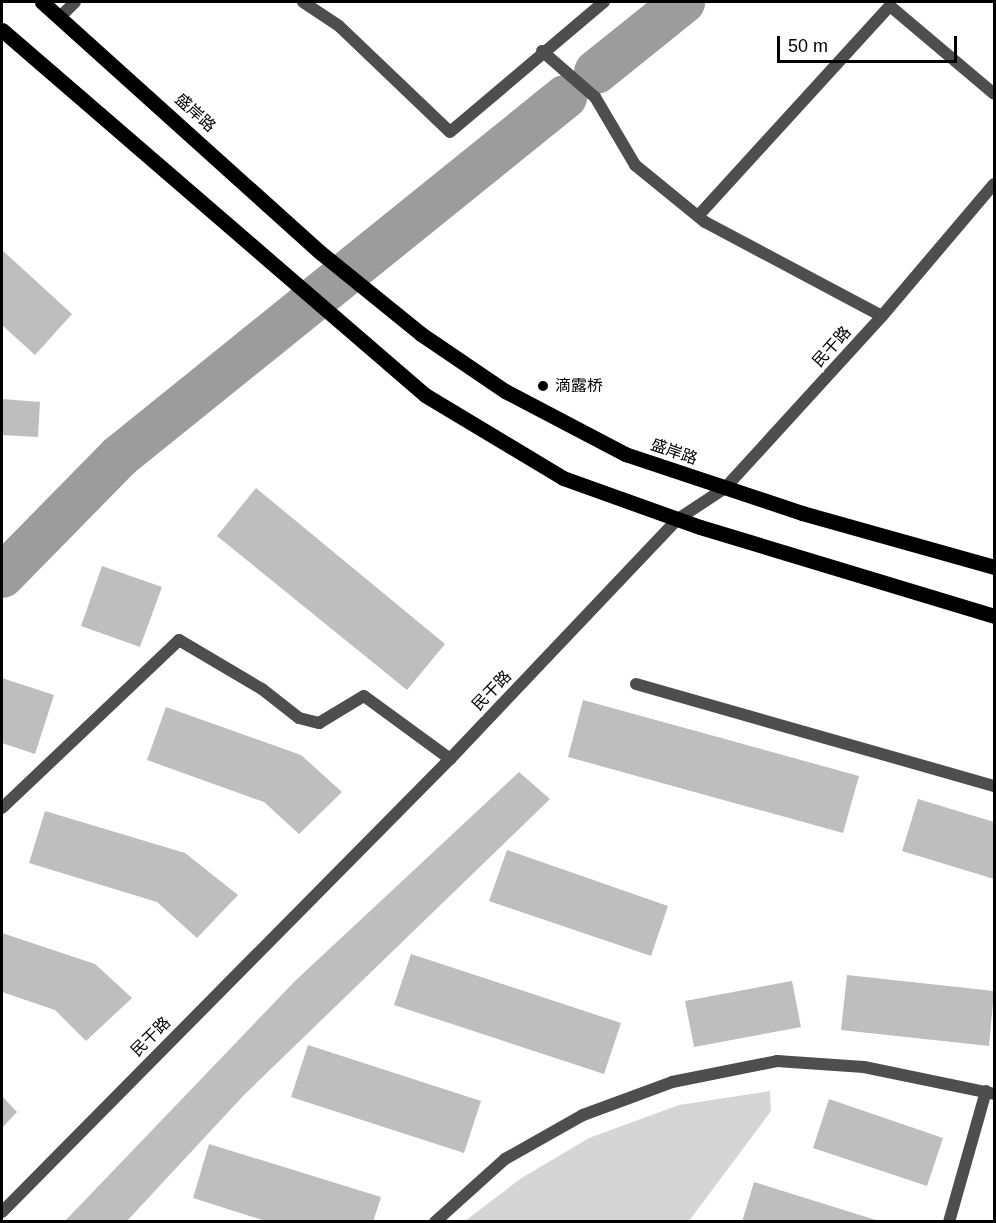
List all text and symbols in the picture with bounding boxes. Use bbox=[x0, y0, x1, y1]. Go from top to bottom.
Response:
scale bar bbox=[780, 24, 960, 62]
text: 50 m bbox=[788, 36, 828, 56]
street label: 盛岸路 bbox=[171, 90, 219, 136]
street label: 民干路 bbox=[809, 323, 855, 371]
place label: 滴露桥 bbox=[555, 376, 603, 396]
marker: 滴露桥 bbox=[536, 379, 550, 393]
street label: 盛岸路 bbox=[648, 435, 700, 469]
street label: 民干路 bbox=[468, 667, 516, 715]
street label: 民干路 bbox=[127, 1013, 175, 1061]

